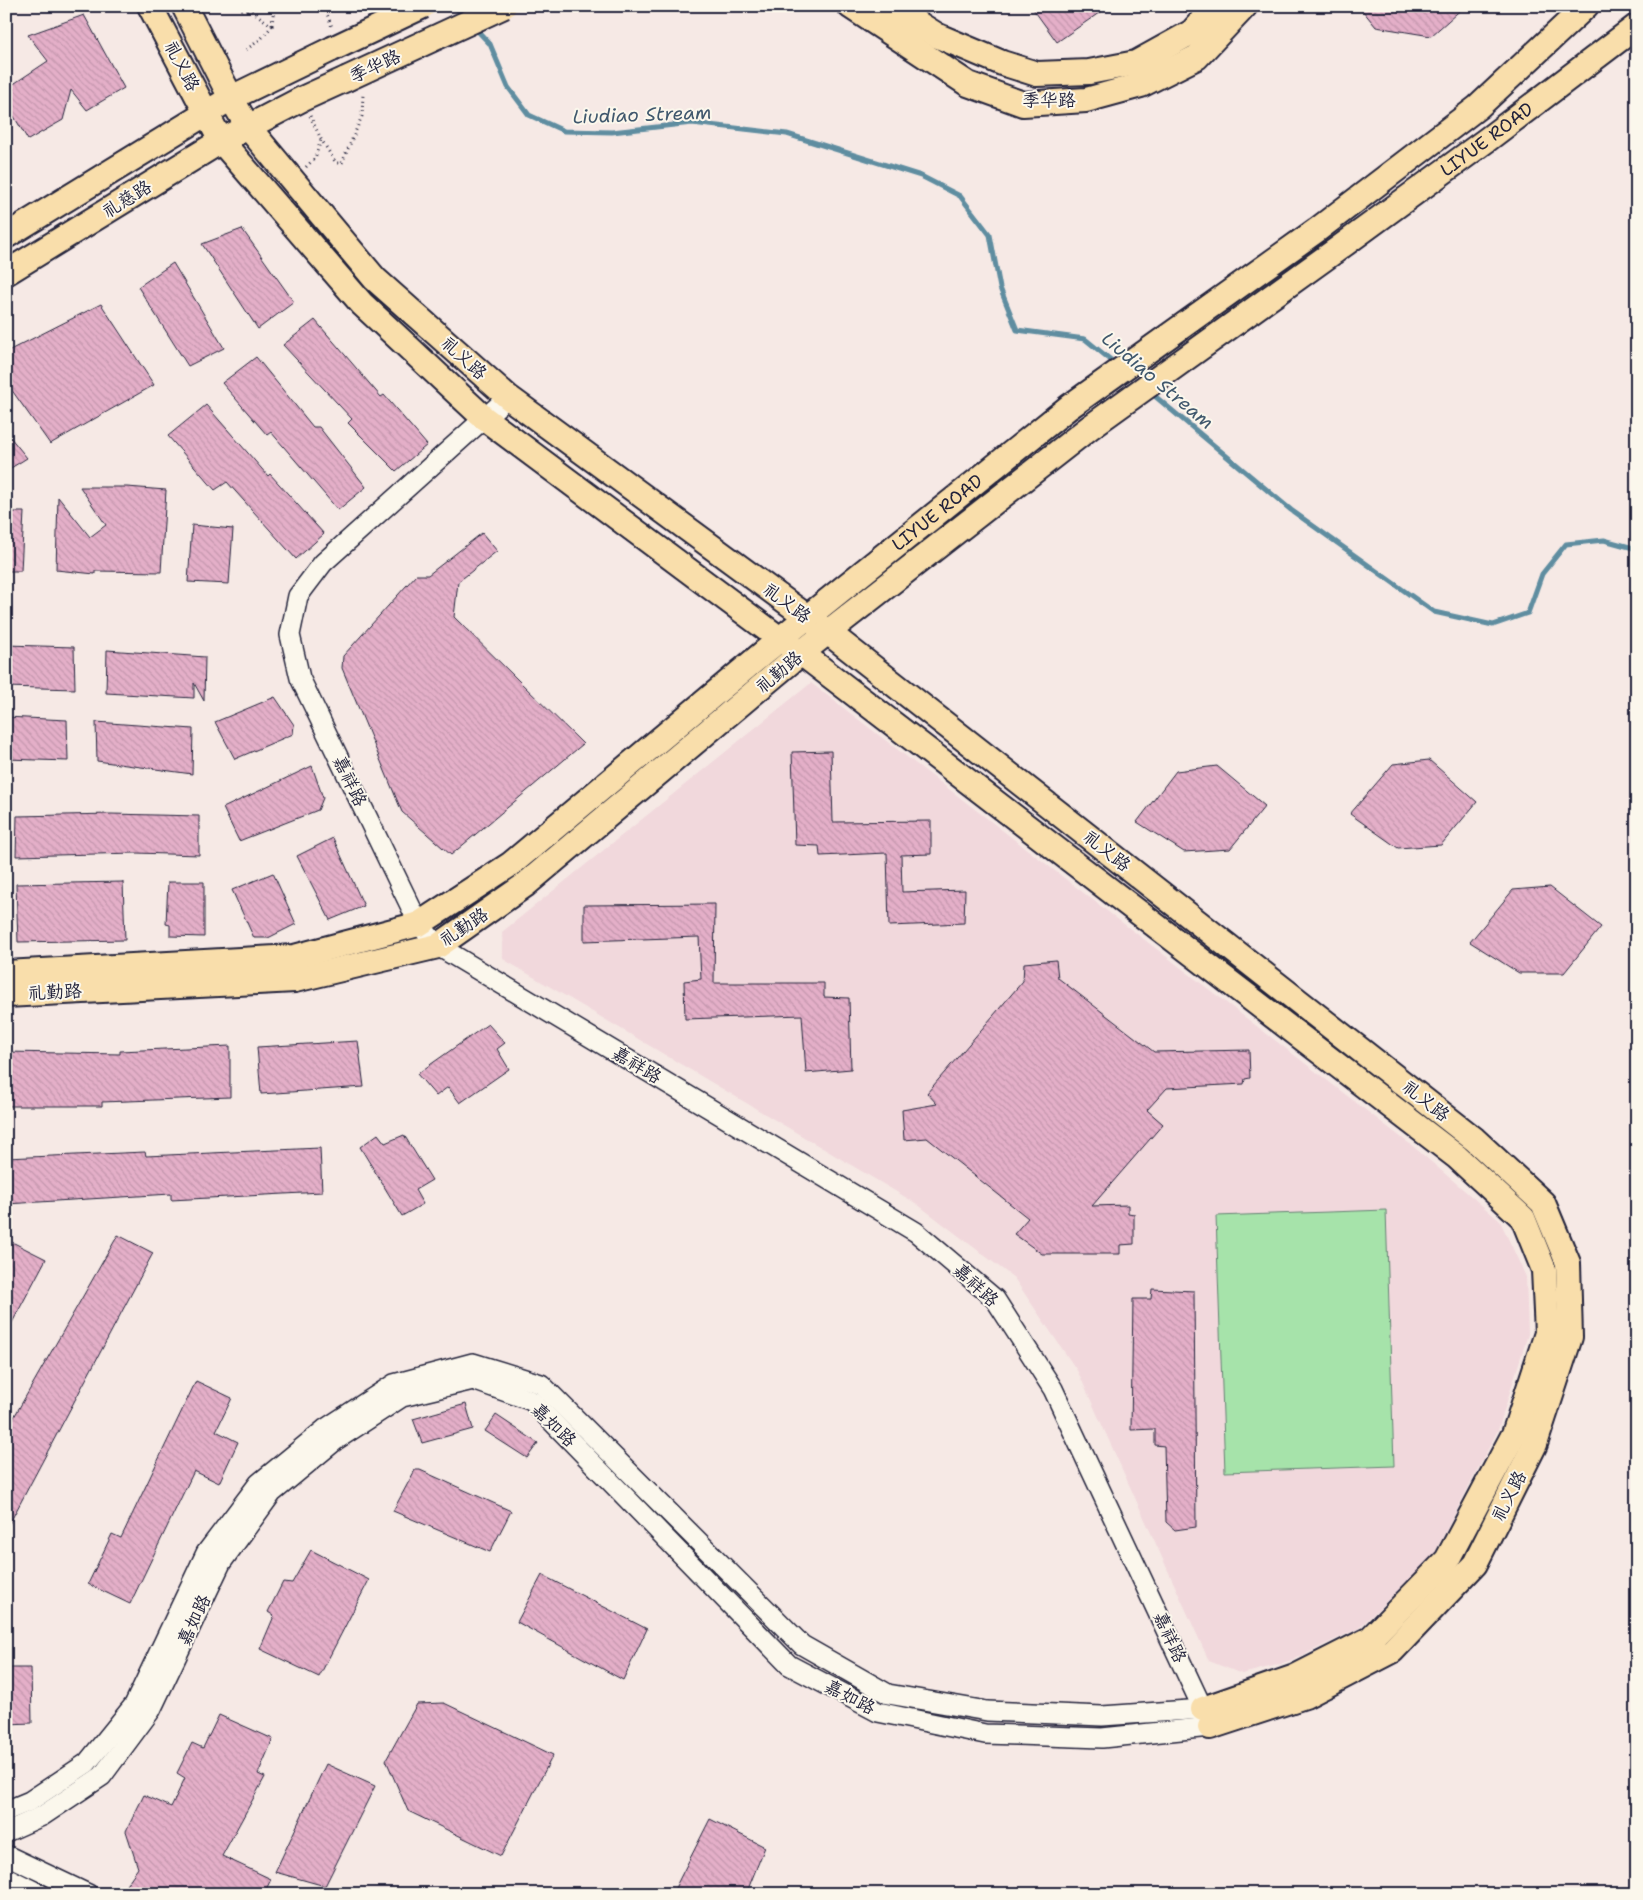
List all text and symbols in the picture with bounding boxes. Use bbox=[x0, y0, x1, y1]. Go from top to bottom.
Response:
street label: 礼义路 bbox=[159, 37, 205, 95]
street label: 季华路 bbox=[345, 44, 405, 88]
street label: 季华路 bbox=[1022, 88, 1076, 112]
street label: LIYUE ROAD bbox=[1435, 97, 1538, 182]
water label: Liudiao Stream bbox=[572, 100, 712, 129]
street label: 礼慈路 bbox=[98, 175, 156, 223]
water label: Liudiao Stream bbox=[1096, 326, 1219, 435]
street label: 礼义路 bbox=[436, 331, 492, 385]
street label: LIYUE ROAD bbox=[887, 469, 988, 557]
street label: 礼义路 bbox=[758, 577, 816, 629]
street label: 礼勤路 bbox=[751, 645, 807, 699]
street label: 嘉祥路 bbox=[327, 751, 373, 811]
street label: 礼义路 bbox=[1078, 825, 1136, 877]
street label: 礼勤路 bbox=[435, 902, 493, 952]
street label: 礼勤路 bbox=[27, 979, 83, 1005]
street label: 嘉祥路 bbox=[608, 1041, 666, 1089]
street label: 礼义路 bbox=[1397, 1075, 1455, 1127]
street label: 嘉祥路 bbox=[948, 1258, 1004, 1312]
street label: 嘉如路 bbox=[526, 1398, 582, 1452]
street label: 礼义路 bbox=[1486, 1466, 1532, 1526]
street label: 嘉如路 bbox=[172, 1590, 216, 1650]
street label: 嘉祥路 bbox=[1148, 1607, 1192, 1667]
street label: 嘉如路 bbox=[820, 1674, 880, 1720]

